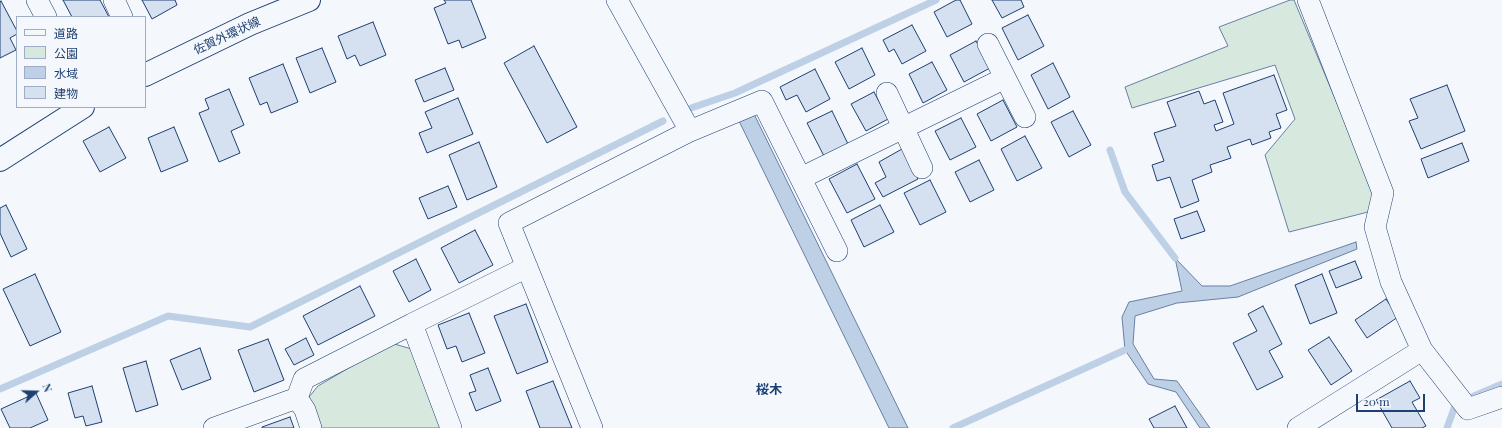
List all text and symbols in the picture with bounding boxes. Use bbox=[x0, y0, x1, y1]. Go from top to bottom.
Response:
street label: 佐賀外環状線 bbox=[191, 14, 263, 58]
legend bbox=[16, 16, 146, 108]
text: 道路 bbox=[54, 25, 78, 41]
text: 公園 bbox=[54, 45, 78, 61]
text: 水域 bbox=[54, 65, 78, 81]
text: 建物 bbox=[54, 85, 78, 101]
north arrow bbox=[16, 372, 56, 412]
text: N bbox=[39, 381, 56, 394]
district label: 桜木 bbox=[756, 382, 782, 398]
scale bar bbox=[1358, 386, 1427, 412]
text: 20 m bbox=[1363, 393, 1390, 409]

